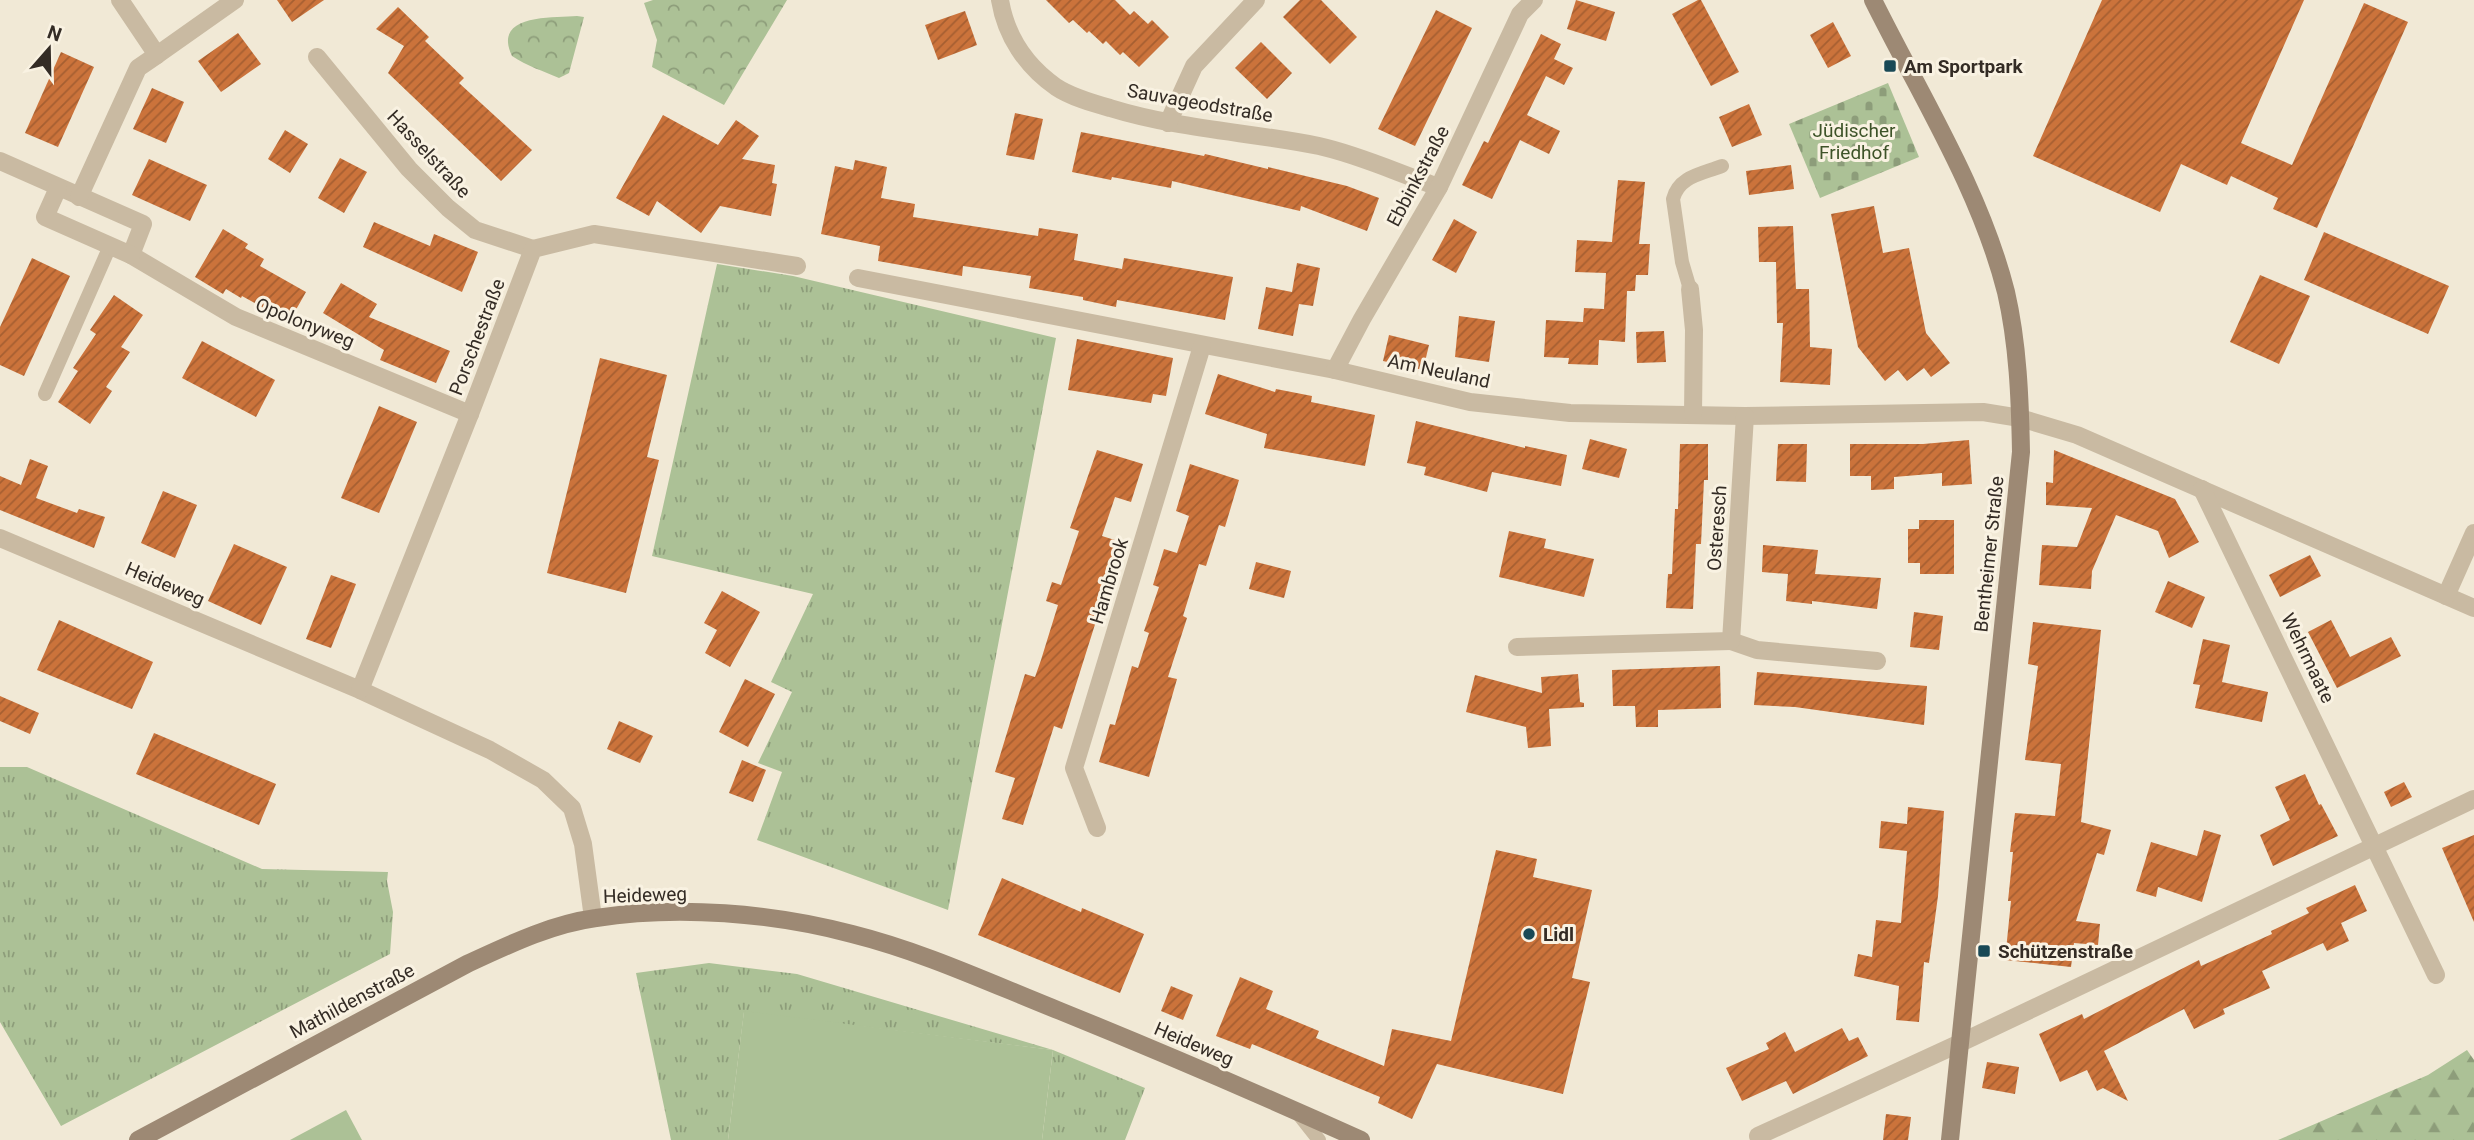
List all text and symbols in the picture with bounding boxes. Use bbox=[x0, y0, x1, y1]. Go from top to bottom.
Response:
north arrow bbox=[14, 14, 84, 84]
text: N bbox=[44, 20, 65, 47]
place label: Am Sportpark bbox=[1904, 55, 2023, 78]
marker: Am Sportpark bbox=[1882, 58, 1898, 74]
street label: Sauvageodstraße bbox=[1125, 79, 1275, 127]
street label: Hasselstraße bbox=[382, 105, 476, 203]
park label: Jüdischer Friedhof bbox=[1812, 119, 1896, 164]
street label: Ebbinkstraße bbox=[1382, 122, 1454, 230]
street label: Porschestraße bbox=[444, 275, 510, 399]
street label: Opolonyweg bbox=[252, 293, 358, 353]
street label: Am Neuland bbox=[1386, 349, 1492, 393]
street label: Bentheimer Straße bbox=[1969, 475, 2009, 633]
street label: Osteresch bbox=[1703, 484, 1731, 572]
street label: Hambrook bbox=[1085, 535, 1133, 627]
street label: Heideweg bbox=[122, 557, 208, 611]
street label: Wehrmaate bbox=[2276, 609, 2340, 707]
street label: Heideweg bbox=[603, 882, 687, 908]
place label: Lidl bbox=[1543, 923, 1574, 946]
marker: Lidl bbox=[1521, 926, 1537, 942]
place label: Schützenstraße bbox=[1998, 940, 2133, 963]
marker: Schützenstraße bbox=[1976, 943, 1992, 959]
street label: Mathildenstraße bbox=[286, 958, 418, 1044]
street label: Heideweg bbox=[1151, 1017, 1237, 1071]

